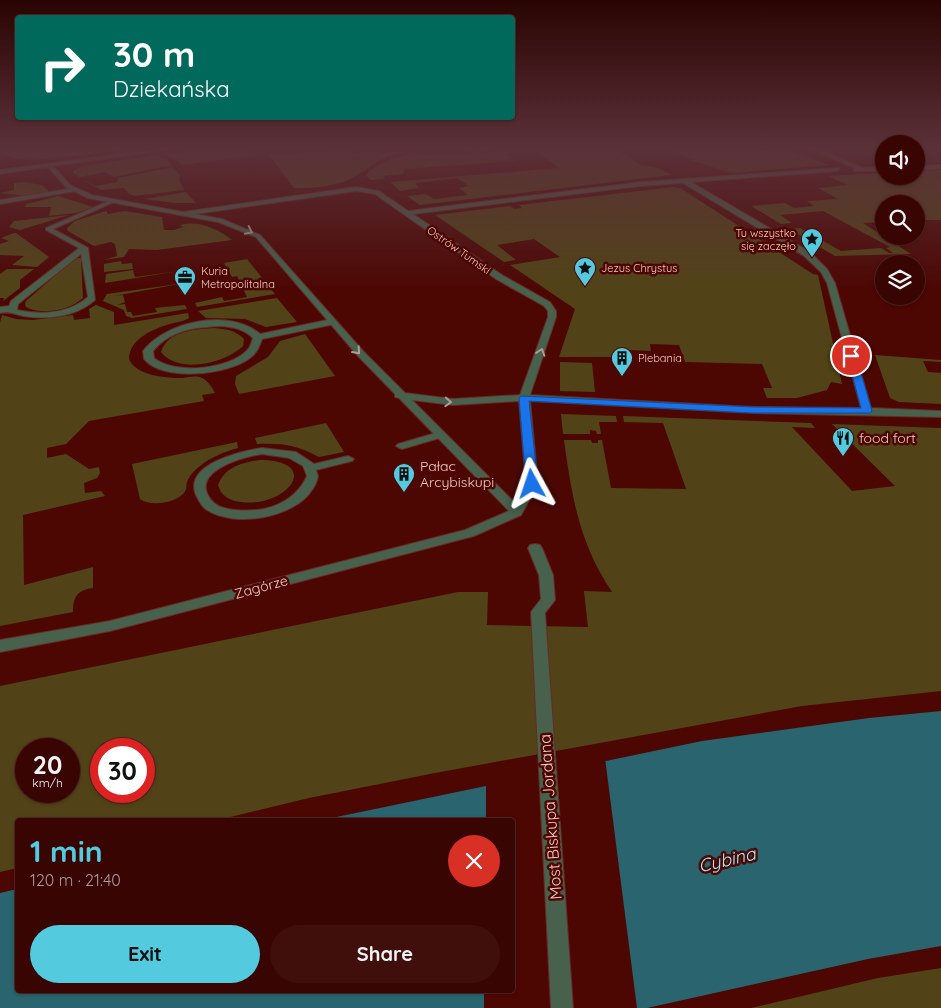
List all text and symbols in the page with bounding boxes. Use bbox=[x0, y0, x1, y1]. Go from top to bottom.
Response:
text: 30 m bbox=[113, 32, 195, 76]
icon: right bbox=[30, 35, 95, 100]
text: Dziekańska bbox=[113, 75, 230, 103]
map controls bbox=[875, 135, 925, 305]
button: sound bbox=[875, 135, 925, 185]
button: search bbox=[875, 195, 925, 245]
street label: Ostrów Tumski bbox=[424, 223, 494, 277]
one-way arrow bbox=[243, 225, 252, 235]
place label: Tu wszystko się zaczęło bbox=[735, 226, 796, 253]
place icon: Tu wszystko się zaczęło bbox=[800, 227, 824, 258]
button: layers bbox=[875, 255, 925, 305]
place icon: Jezus Chrystus bbox=[573, 256, 597, 287]
place label: Jezus Chrystus bbox=[601, 261, 677, 275]
place label: Kuria Metropolitalna bbox=[201, 264, 275, 291]
office icon: Kuria Metropolitalna bbox=[173, 265, 197, 296]
pin bbox=[830, 335, 872, 377]
icon: arrive bbox=[837, 342, 865, 370]
one-way arrow bbox=[352, 345, 361, 354]
building icon: Plebania bbox=[610, 346, 634, 377]
one-way arrow bbox=[535, 348, 545, 357]
place label: Plebania bbox=[638, 351, 682, 365]
one-way arrow bbox=[444, 396, 452, 407]
restaurant icon: food fort bbox=[831, 426, 855, 457]
place label: food fort bbox=[859, 429, 916, 447]
place label: Pałac Arcybiskupi bbox=[420, 457, 494, 491]
position arrow bbox=[505, 457, 557, 509]
building icon: Pałac Arcybiskupi bbox=[392, 462, 416, 493]
street label: Zagórze bbox=[232, 571, 290, 603]
street label: Most Biskupa Jordana bbox=[534, 734, 566, 900]
speed limit sign: 30 bbox=[90, 738, 155, 803]
text: 20 bbox=[33, 749, 62, 780]
text: km/h bbox=[32, 775, 63, 790]
text: 1 min bbox=[30, 832, 103, 870]
button: close bbox=[448, 835, 500, 887]
water label: Cybina bbox=[696, 842, 759, 877]
text: 120 m · 21:40 bbox=[30, 870, 121, 890]
button: Exit bbox=[30, 925, 260, 983]
button: Share bbox=[270, 925, 500, 983]

